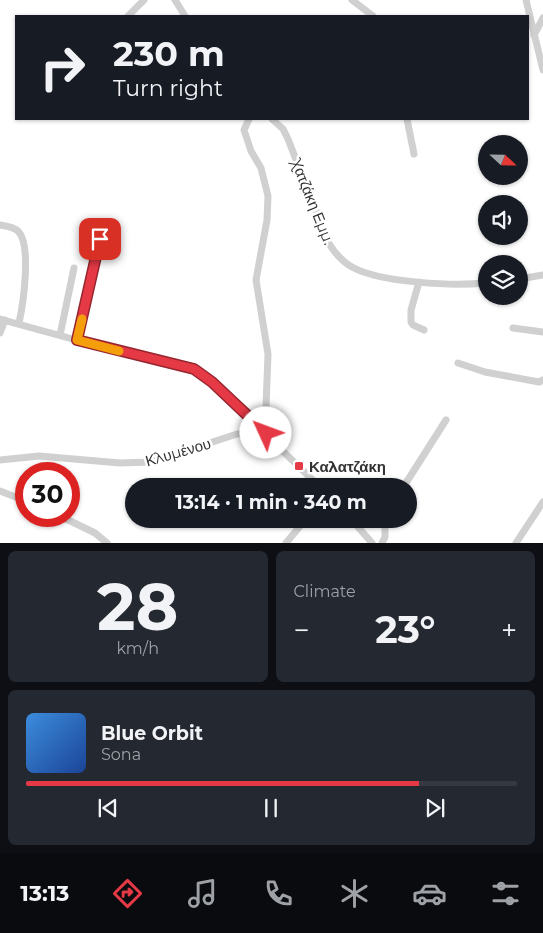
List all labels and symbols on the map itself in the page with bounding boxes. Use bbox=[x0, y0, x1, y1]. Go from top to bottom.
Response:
north arrow bbox=[478, 135, 528, 185]
street label: Χατζάκη Εμμ. bbox=[287, 155, 339, 247]
pin bbox=[79, 218, 121, 260]
position arrow bbox=[239, 406, 291, 458]
street label: Κλυμένου bbox=[143, 434, 213, 470]
place label: Καλατζάκη bbox=[309, 457, 386, 476]
marker: Καλατζάκη bbox=[293, 460, 305, 472]
speed limit sign: 30 bbox=[15, 462, 80, 527]

